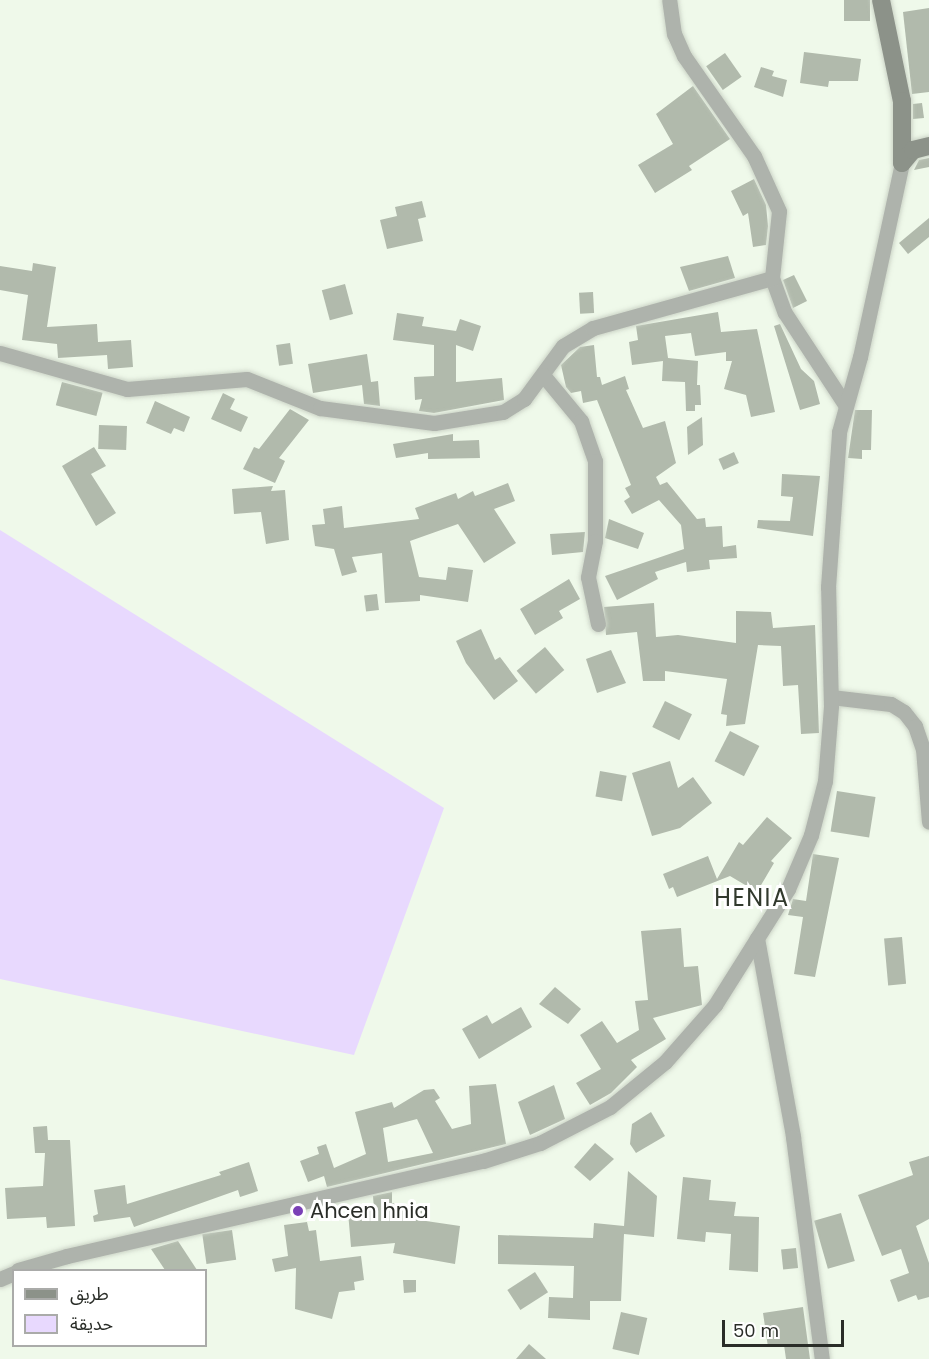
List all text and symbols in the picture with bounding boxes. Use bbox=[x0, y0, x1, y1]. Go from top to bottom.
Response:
district label: HENIA bbox=[714, 884, 790, 912]
place label: Ahcen hnia bbox=[310, 1198, 429, 1224]
marker: Ahcen hnia bbox=[291, 1204, 305, 1218]
legend bbox=[12, 1269, 207, 1347]
text: طريق bbox=[70, 1281, 109, 1306]
scale bar bbox=[725, 1308, 846, 1346]
text: حديقة bbox=[70, 1311, 113, 1336]
text: 50 m bbox=[733, 1318, 779, 1343]

